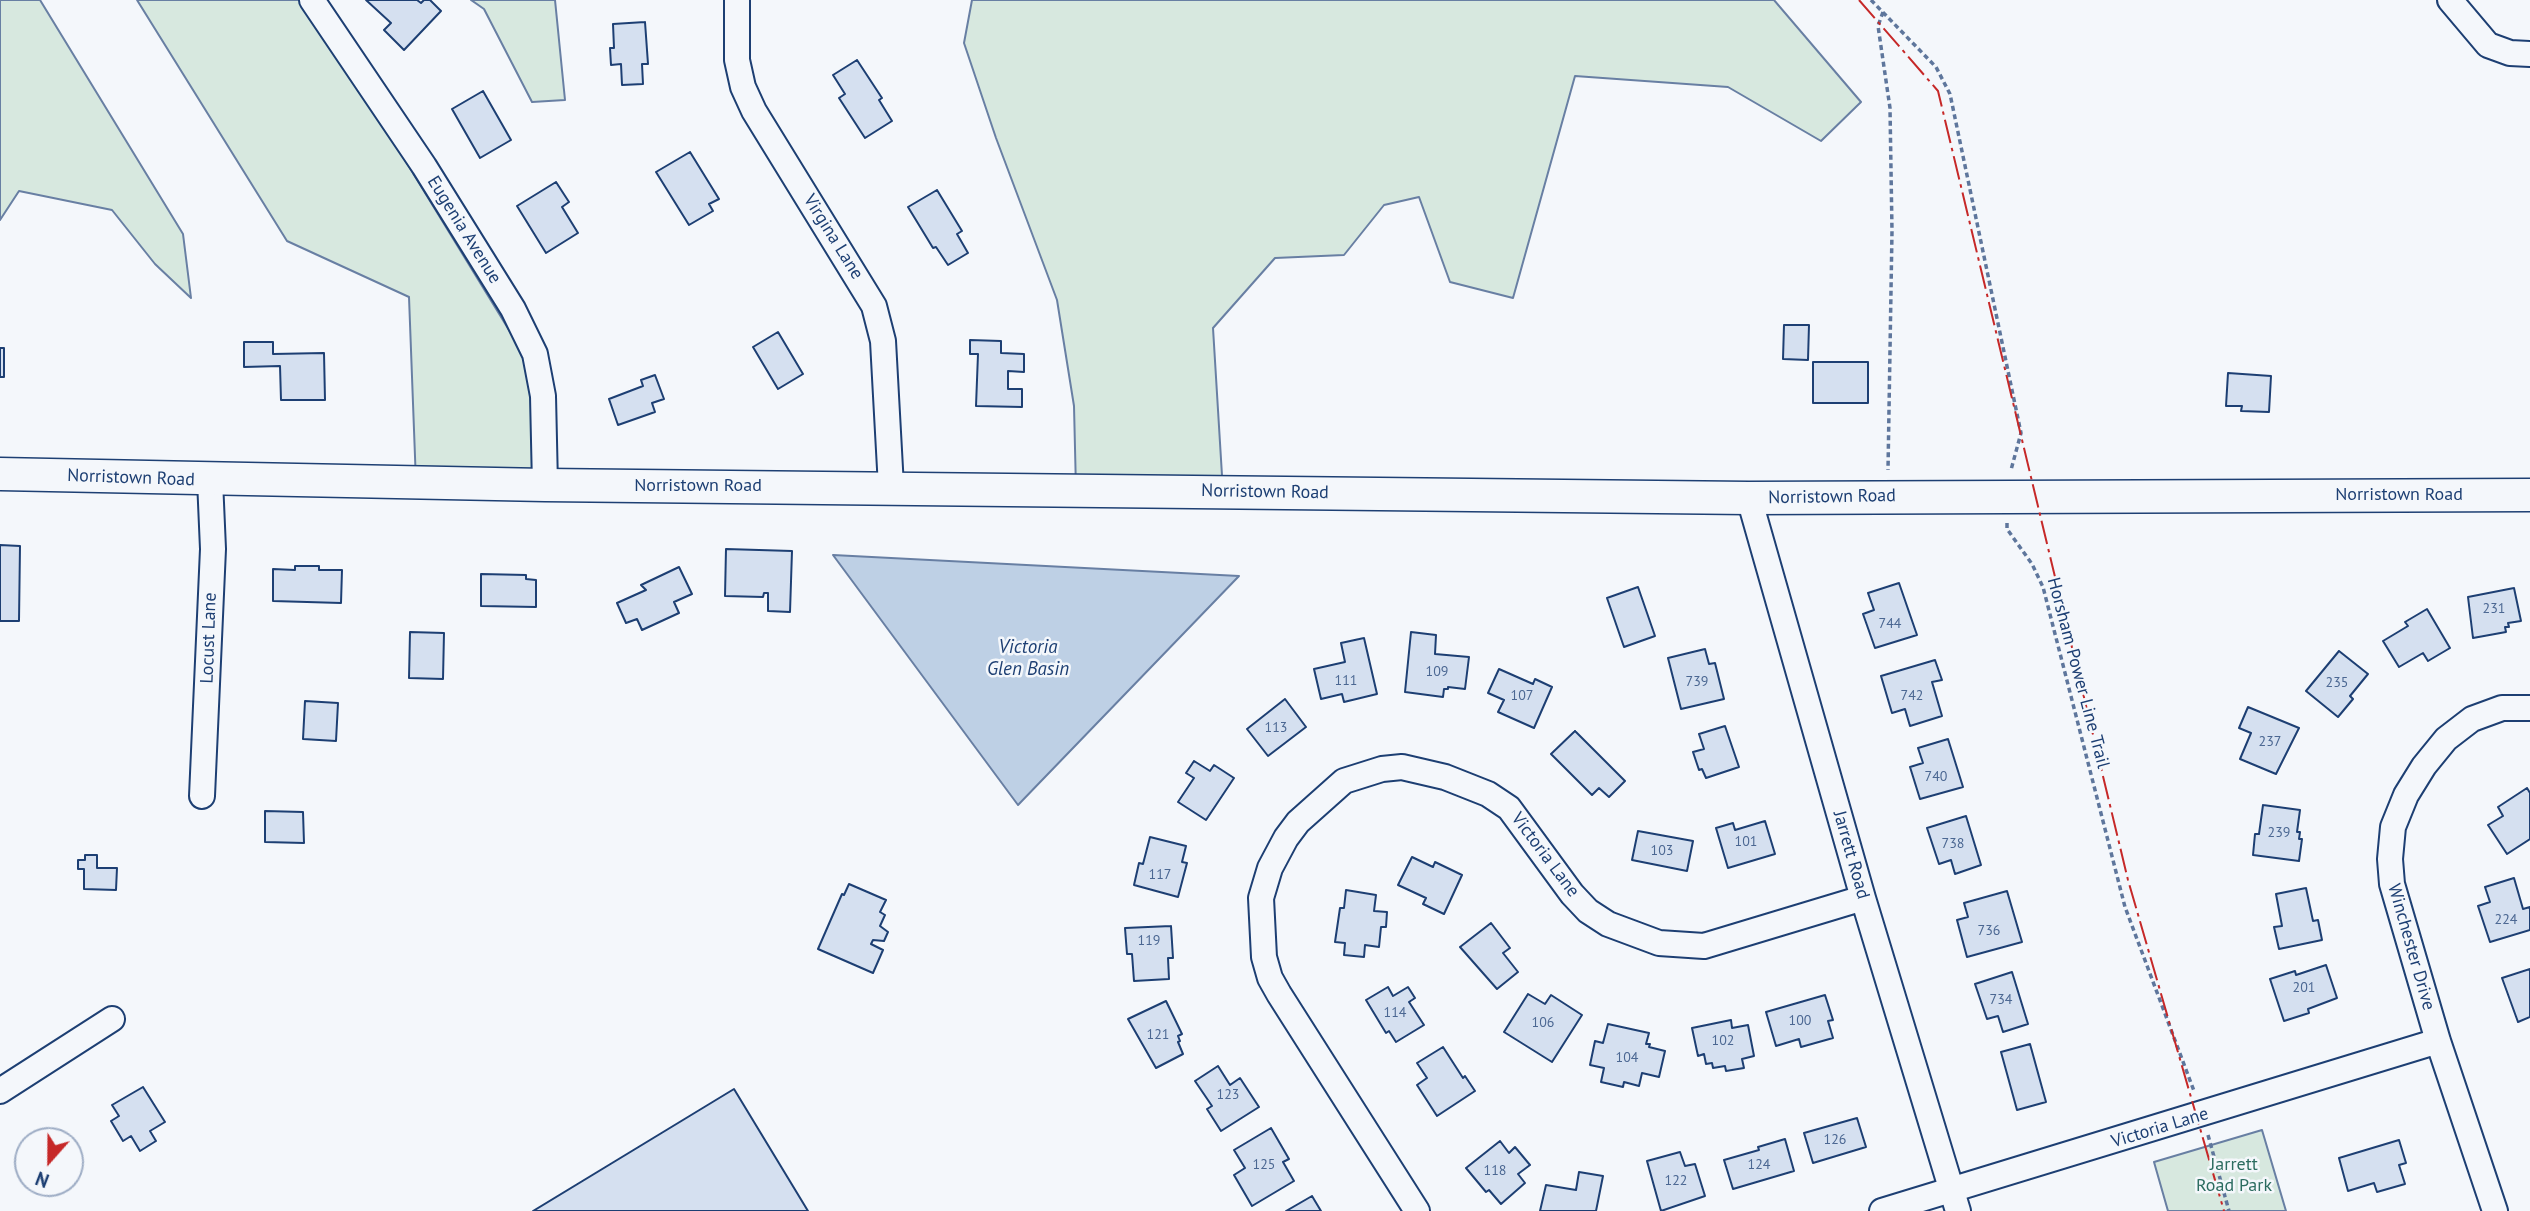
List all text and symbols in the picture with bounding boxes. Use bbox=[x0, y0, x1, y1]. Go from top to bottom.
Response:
street label: Eugenia Avenue bbox=[422, 172, 506, 288]
street label: Virgina Lane bbox=[798, 191, 868, 283]
street label: Norristown Road bbox=[67, 465, 195, 491]
street label: Norristown Road bbox=[634, 475, 762, 497]
street label: Norristown Road bbox=[1201, 480, 1329, 504]
street label: Norristown Road bbox=[2335, 484, 2463, 506]
street label: Norristown Road bbox=[1768, 485, 1896, 509]
street label: Horsham Power Line Trail bbox=[2042, 575, 2114, 771]
street label: Locust Lane bbox=[197, 592, 221, 684]
house number: 231 bbox=[2483, 601, 2505, 617]
house number: 744 bbox=[1879, 616, 1901, 632]
water label: Victoria Glen Basin bbox=[987, 637, 1069, 681]
house number: 109 bbox=[1426, 664, 1448, 680]
house number: 111 bbox=[1335, 673, 1357, 689]
house number: 739 bbox=[1686, 674, 1708, 690]
house number: 235 bbox=[2326, 675, 2348, 691]
house number: 107 bbox=[1511, 688, 1533, 704]
house number: 742 bbox=[1901, 688, 1923, 704]
house number: 113 bbox=[1265, 720, 1287, 736]
house number: 237 bbox=[2259, 734, 2281, 750]
house number: 740 bbox=[1925, 769, 1947, 785]
street label: Victoria Lane bbox=[1506, 808, 1584, 902]
street label: Jarrett Road bbox=[1828, 808, 1874, 902]
house number: 239 bbox=[2268, 825, 2290, 841]
house number: 101 bbox=[1735, 834, 1757, 850]
house number: 738 bbox=[1942, 836, 1964, 852]
house number: 103 bbox=[1651, 843, 1673, 859]
house number: 117 bbox=[1149, 867, 1171, 883]
street label: Winchester Drive bbox=[2383, 881, 2439, 1013]
house number: 224 bbox=[2495, 912, 2517, 928]
house number: 736 bbox=[1978, 923, 2000, 939]
house number: 119 bbox=[1138, 933, 1160, 949]
house number: 201 bbox=[2293, 980, 2315, 996]
house number: 734 bbox=[1990, 992, 2012, 1008]
house number: 114 bbox=[1384, 1005, 1406, 1021]
house number: 100 bbox=[1789, 1013, 1811, 1029]
house number: 106 bbox=[1532, 1015, 1554, 1031]
house number: 121 bbox=[1147, 1027, 1169, 1043]
house number: 102 bbox=[1712, 1033, 1734, 1049]
house number: 104 bbox=[1616, 1050, 1638, 1066]
house number: 123 bbox=[1217, 1087, 1239, 1103]
street label: Victoria Lane bbox=[2109, 1103, 2211, 1153]
north arrow bbox=[14, 1127, 84, 1197]
house number: 126 bbox=[1824, 1132, 1846, 1148]
park label: Jarrett Road Park bbox=[2196, 1154, 2272, 1196]
house number: 125 bbox=[1253, 1157, 1275, 1173]
house number: 124 bbox=[1748, 1157, 1770, 1173]
house number: 118 bbox=[1484, 1163, 1506, 1179]
text: N bbox=[32, 1166, 52, 1193]
house number: 122 bbox=[1665, 1173, 1687, 1189]

